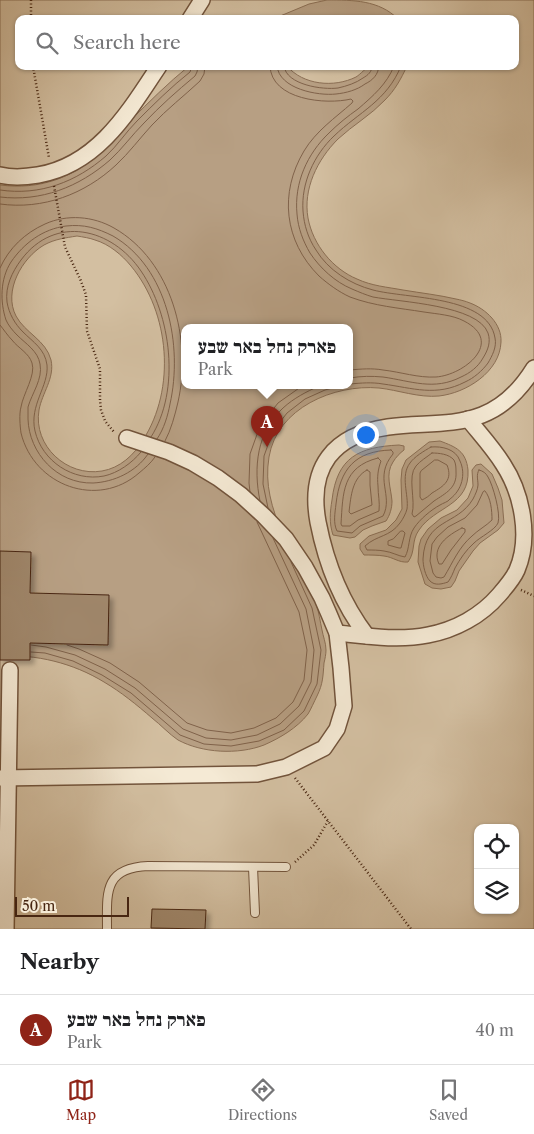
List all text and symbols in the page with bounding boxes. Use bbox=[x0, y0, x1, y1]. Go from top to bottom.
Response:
search box bbox=[15, 15, 519, 70]
icon: search bbox=[33, 29, 61, 57]
text: Search here bbox=[73, 31, 181, 54]
popup bbox=[181, 324, 353, 389]
text: פארק נחל באר שבע bbox=[198, 335, 336, 358]
text: Park bbox=[198, 359, 232, 379]
pin: A bbox=[251, 406, 283, 447]
your location bbox=[353, 422, 379, 448]
map controls bbox=[474, 824, 519, 914]
button: locate bbox=[474, 824, 519, 869]
button: layers bbox=[474, 869, 519, 914]
scale bar bbox=[15, 894, 129, 917]
text: 50 m bbox=[22, 897, 55, 915]
text: Nearby bbox=[20, 949, 99, 974]
text: פארק נחל באר שבע bbox=[67, 1008, 206, 1031]
text: A bbox=[30, 1020, 42, 1040]
text: 40 m bbox=[475, 1020, 514, 1040]
text: Park bbox=[67, 1032, 102, 1052]
tab: Map bbox=[66, 1076, 96, 1124]
tab: Directions bbox=[228, 1076, 297, 1124]
tab: Saved bbox=[429, 1076, 468, 1124]

